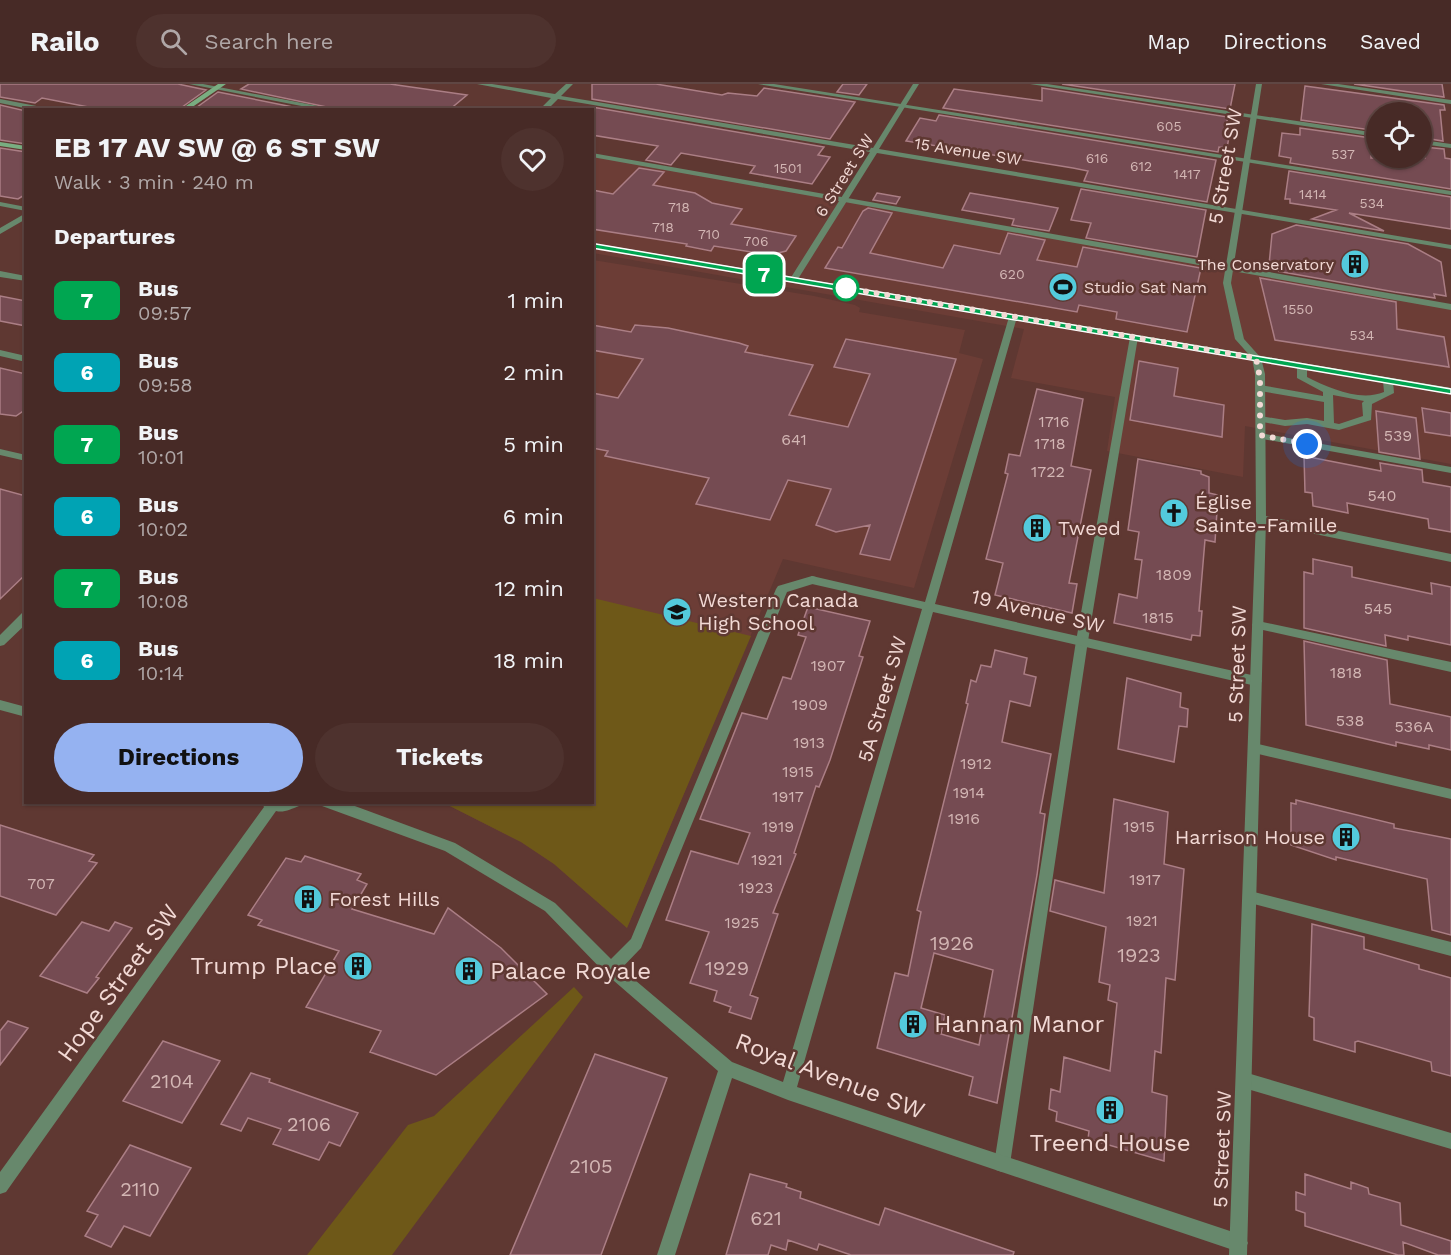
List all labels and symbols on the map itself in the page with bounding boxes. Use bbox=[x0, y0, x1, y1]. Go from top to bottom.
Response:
street label: 5 Street SW bbox=[1203, 106, 1247, 226]
house number: 605 bbox=[1156, 118, 1182, 134]
street label: 6 Street SW bbox=[811, 130, 877, 220]
street label: 15 Avenue SW bbox=[913, 134, 1023, 169]
house number: 537 bbox=[1331, 146, 1355, 162]
house number: 616 bbox=[1086, 150, 1108, 166]
house number: 612 bbox=[1130, 158, 1152, 174]
house number: 1501 bbox=[774, 160, 802, 176]
house number: 1417 bbox=[1173, 166, 1201, 182]
house number: 1414 bbox=[1299, 186, 1327, 202]
house number: 534 bbox=[1360, 195, 1384, 211]
house number: 718 bbox=[668, 199, 690, 215]
house number: 718 bbox=[652, 219, 674, 235]
house number: 710 bbox=[698, 226, 720, 242]
house number: 706 bbox=[744, 233, 768, 249]
building icon: The Conservatory bbox=[1339, 248, 1371, 280]
line badge: 7 bbox=[744, 254, 783, 294]
place label: The Conservatory bbox=[1197, 255, 1335, 274]
house number: 620 bbox=[999, 266, 1025, 282]
sports icon: Studio Sat Nam bbox=[1047, 271, 1079, 303]
unlabelled marker bbox=[833, 275, 859, 301]
place label: Studio Sat Nam bbox=[1084, 278, 1207, 297]
house number: 1550 bbox=[1283, 301, 1313, 317]
house number: 534 bbox=[1350, 327, 1374, 343]
house number: 1716 bbox=[1038, 412, 1070, 431]
house number: 539 bbox=[1384, 426, 1412, 445]
your location bbox=[1292, 429, 1322, 459]
house number: 641 bbox=[781, 430, 807, 449]
house number: 1718 bbox=[1034, 434, 1066, 453]
house number: 1722 bbox=[1031, 462, 1065, 481]
house number: 540 bbox=[1367, 486, 1397, 505]
place label: Église Sainte-Famille bbox=[1195, 490, 1337, 537]
church icon: Église Sainte-Famille bbox=[1158, 497, 1190, 529]
building icon: Tweed bbox=[1021, 512, 1053, 544]
place label: Tweed bbox=[1058, 516, 1121, 540]
house number: 1809 bbox=[1156, 565, 1192, 584]
street label: 19 Avenue SW bbox=[969, 584, 1107, 638]
place label: Western Canada High School bbox=[698, 588, 859, 635]
school or university icon: Western Canada High School bbox=[661, 596, 693, 628]
house number: 545 bbox=[1364, 599, 1392, 618]
street label: 5 Street SW bbox=[1223, 605, 1251, 723]
house number: 1815 bbox=[1142, 608, 1174, 627]
street label: 5A Street SW bbox=[853, 633, 911, 765]
house number: 1907 bbox=[811, 656, 845, 675]
house number: 1818 bbox=[1330, 663, 1362, 682]
house number: 1909 bbox=[792, 695, 828, 714]
house number: 538 bbox=[1336, 711, 1364, 730]
house number: 536A bbox=[1395, 717, 1434, 736]
house number: 1913 bbox=[793, 733, 825, 752]
house number: 1912 bbox=[960, 754, 992, 773]
house number: 1915 bbox=[782, 762, 814, 781]
house number: 1914 bbox=[953, 783, 985, 802]
house number: 1917 bbox=[772, 787, 804, 806]
house number: 1916 bbox=[948, 809, 980, 828]
house number: 1919 bbox=[762, 817, 794, 836]
house number: 1915 bbox=[1123, 817, 1155, 836]
building icon: Harrison House bbox=[1330, 821, 1362, 853]
place label: Harrison House bbox=[1175, 825, 1325, 849]
house number: 1921 bbox=[751, 850, 783, 869]
house number: 1917 bbox=[1129, 870, 1161, 889]
house number: 707 bbox=[27, 874, 55, 893]
house number: 1923 bbox=[739, 878, 773, 897]
building icon: Forest Hills bbox=[292, 883, 324, 915]
place label: Forest Hills bbox=[329, 887, 440, 911]
street label: Hope Street SW bbox=[52, 899, 184, 1067]
house number: 1921 bbox=[1126, 911, 1158, 930]
house number: 1925 bbox=[725, 913, 759, 932]
house number: 1926 bbox=[930, 931, 974, 955]
house number: 1923 bbox=[1117, 943, 1161, 967]
building icon: Trump Place bbox=[342, 950, 374, 982]
place label: Trump Place bbox=[191, 952, 337, 980]
building icon: Palace Royale bbox=[453, 955, 485, 987]
house number: 1929 bbox=[705, 956, 749, 980]
place label: Palace Royale bbox=[490, 957, 651, 985]
building icon: Hannan Manor bbox=[897, 1008, 929, 1040]
place label: Hannan Manor bbox=[934, 1010, 1105, 1038]
street label: Royal Avenue SW bbox=[731, 1027, 929, 1125]
house number: 2104 bbox=[150, 1069, 194, 1093]
street label: 5 Street SW bbox=[1208, 1090, 1236, 1208]
building icon: Treend House bbox=[1094, 1094, 1126, 1126]
house number: 2106 bbox=[287, 1112, 331, 1136]
place label: Treend House bbox=[1029, 1129, 1191, 1157]
house number: 2105 bbox=[569, 1154, 613, 1178]
house number: 2110 bbox=[120, 1177, 160, 1201]
house number: 621 bbox=[750, 1206, 782, 1230]

